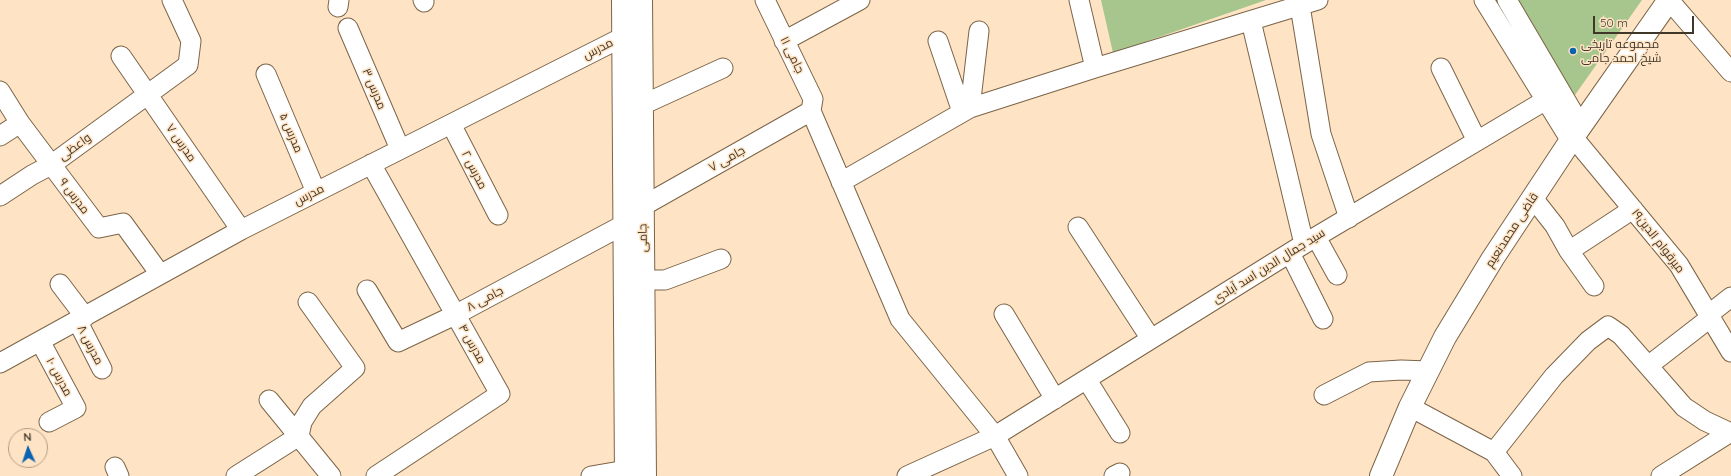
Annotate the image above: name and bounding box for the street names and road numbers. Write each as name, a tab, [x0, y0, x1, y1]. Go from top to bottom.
street label: جامی ۱۱	[777, 34, 807, 76]
street label: مدرس	[581, 35, 615, 63]
street label: مدرس ۳	[359, 66, 389, 112]
street label: مدرس ۵	[276, 111, 306, 155]
street label: مدرس ۷	[163, 121, 199, 165]
street label: واعظی	[56, 130, 94, 164]
street label: جامی ۷	[706, 143, 748, 175]
street label: مدرس ۲	[458, 148, 490, 192]
street label: مدرس ۹	[56, 175, 92, 217]
street label: مدرس	[292, 181, 326, 209]
street label: قاضی محمدنعیم	[1482, 190, 1542, 270]
street label: میرقوام الدین۱۹	[1628, 206, 1688, 276]
street label: جامی	[636, 224, 650, 252]
street label: سید جمال الدین اسد آبادی	[1210, 225, 1328, 307]
street label: جامی ۸	[464, 283, 506, 315]
street label: مدرس ۴	[455, 322, 489, 366]
street label: مدرس ۸	[74, 323, 106, 367]
street label: مدرس ۱۰	[43, 355, 75, 399]

